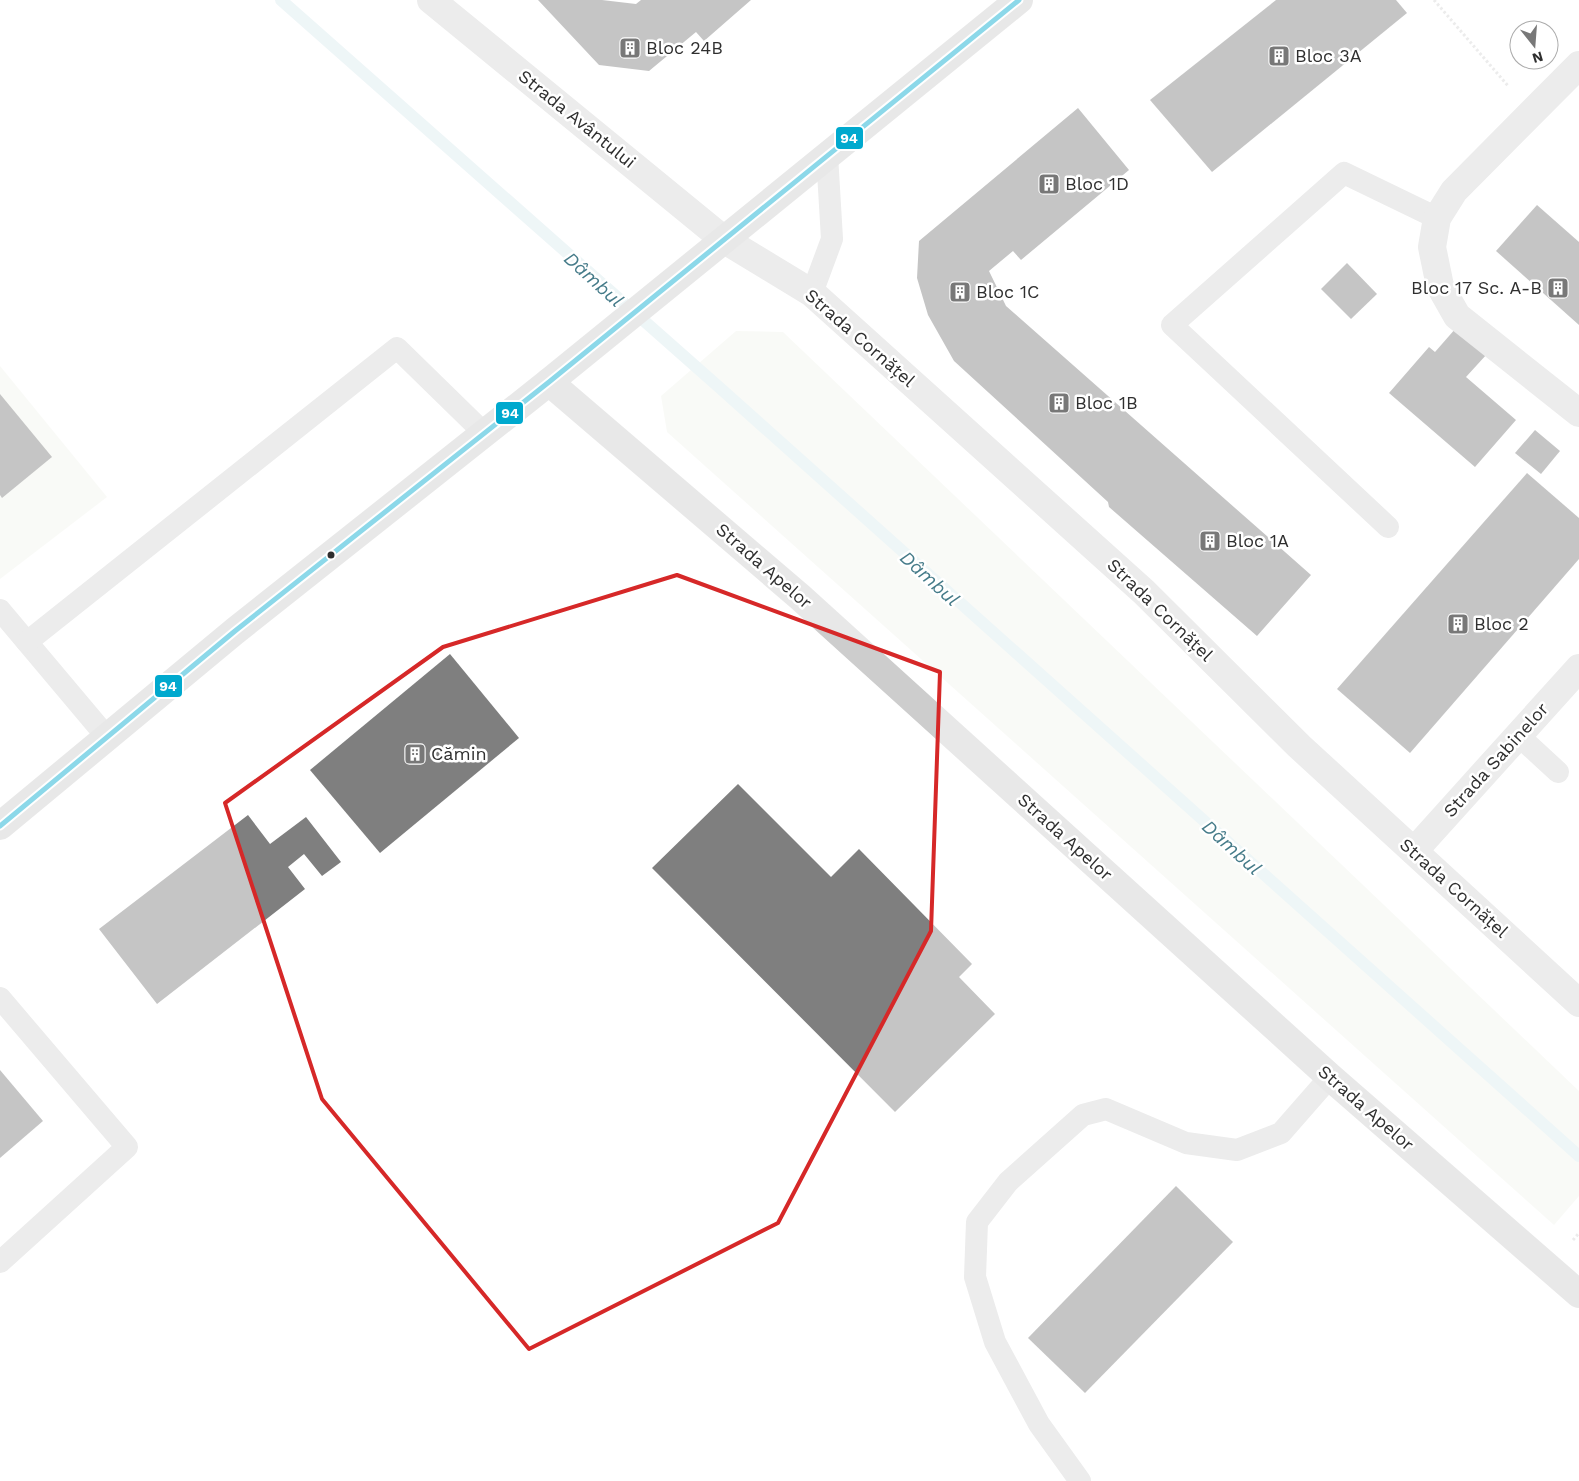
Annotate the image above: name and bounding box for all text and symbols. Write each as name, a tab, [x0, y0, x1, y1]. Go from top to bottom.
north arrow	[1509, 20, 1559, 70]
building icon: Bloc 24B	[618, 36, 642, 60]
place label: Bloc 24B	[646, 37, 723, 58]
building icon: Bloc 3A	[1267, 44, 1291, 68]
place label: Bloc 3A	[1295, 45, 1362, 66]
text: N	[1531, 48, 1545, 67]
street label: Strada Avântului	[515, 65, 640, 172]
line badge: 94	[835, 126, 864, 150]
text: 94	[840, 130, 858, 146]
building icon: Bloc 1D	[1037, 172, 1061, 196]
place label: Bloc 1D	[1065, 173, 1129, 194]
water label: Dâmbul	[559, 247, 628, 312]
building icon: Bloc 17 Sc. A-B	[1546, 276, 1570, 300]
place label: Bloc 17 Sc. A-B	[1411, 277, 1542, 298]
building icon: Bloc 1C	[948, 280, 972, 304]
place label: Bloc 1C	[976, 281, 1039, 302]
street label: Strada Cornățel	[801, 284, 920, 391]
building icon: Bloc 1B	[1047, 391, 1071, 415]
place label: Bloc 1B	[1075, 392, 1138, 413]
line badge: 94	[495, 401, 524, 425]
text: 94	[501, 405, 519, 421]
street label: Strada Apelor	[712, 518, 817, 613]
building icon: Bloc 1A	[1198, 529, 1222, 553]
place label: Bloc 1A	[1226, 530, 1289, 551]
water label: Dâmbul	[895, 546, 964, 611]
unlabelled marker	[326, 550, 336, 560]
street label: Strada Cornățel	[1103, 554, 1218, 666]
building icon: Bloc 2	[1446, 612, 1470, 636]
place label: Bloc 2	[1474, 613, 1529, 634]
line badge: 94	[154, 674, 183, 698]
text: 94	[159, 678, 177, 694]
street label: Strada Sabinelor	[1439, 698, 1552, 821]
building icon: Cămin	[403, 742, 427, 766]
place label: Cămin	[431, 743, 487, 764]
street label: Strada Apelor	[1014, 789, 1117, 885]
water label: Dâmbul	[1197, 815, 1266, 880]
street label: Strada Cornățel	[1396, 833, 1513, 942]
street label: Strada Apelor	[1314, 1060, 1419, 1155]

